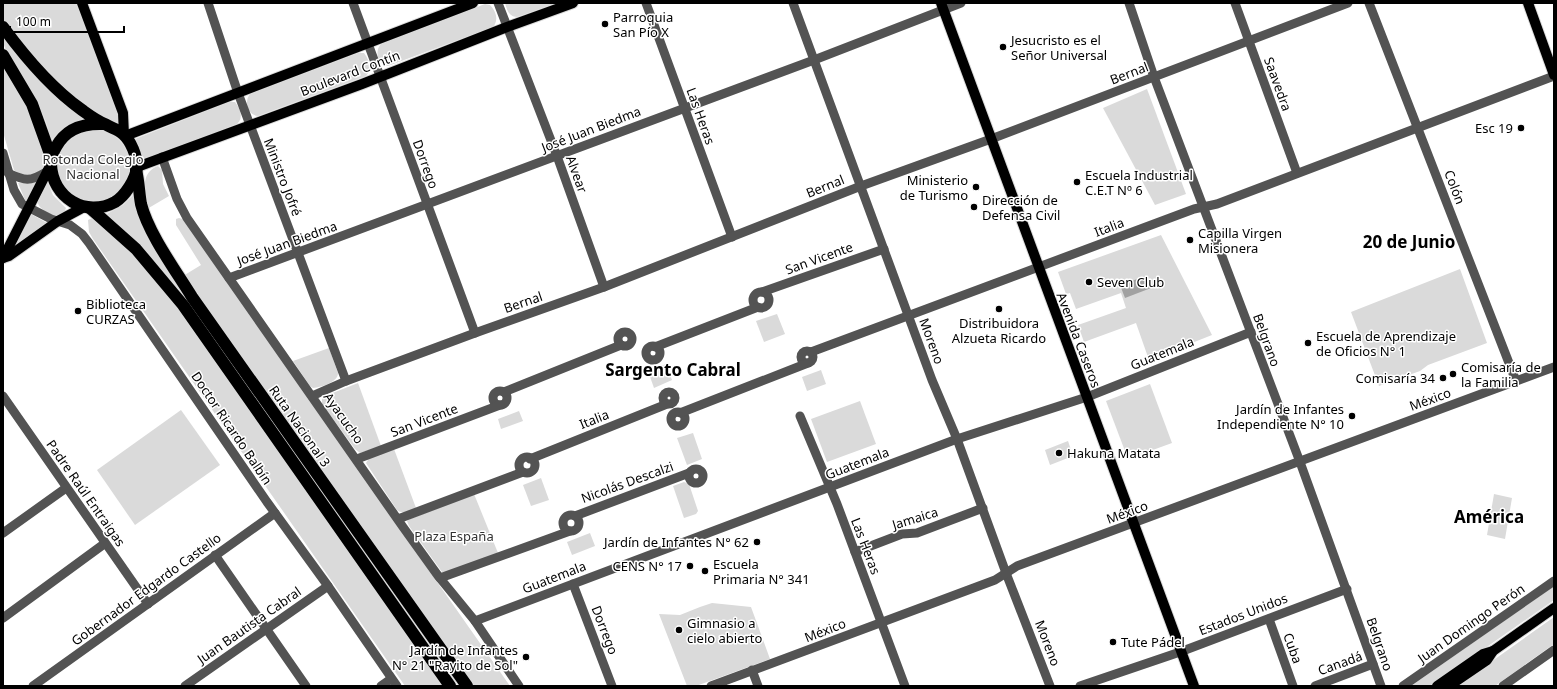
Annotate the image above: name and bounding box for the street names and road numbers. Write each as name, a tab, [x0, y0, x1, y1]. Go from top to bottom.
street label: Boulevard Contín	[298, 46, 402, 100]
street label: Saavedra	[1260, 55, 1296, 113]
street label: Bernal	[1107, 57, 1151, 89]
street label: Las Heras	[682, 85, 720, 147]
street label: José Juan Biedma	[537, 102, 643, 157]
street label: Ministro Jofré	[260, 135, 306, 219]
street label: Dorrego	[409, 137, 443, 191]
street label: Alvear	[562, 153, 592, 196]
street label: Colón	[1440, 167, 1470, 207]
street label: Bernal	[803, 170, 847, 202]
street label: Italia	[1092, 213, 1126, 241]
street label: José Juan Biedma	[233, 217, 340, 270]
street label: San Vicente	[783, 237, 855, 279]
street label: Bernal	[501, 287, 545, 317]
street label: Avenida Caseros	[1053, 290, 1105, 390]
street label: Belgrano	[1249, 311, 1285, 369]
street label: Moreno	[915, 315, 949, 367]
street label: Guatemala	[1128, 332, 1196, 374]
street label: Doctor Ricardo Balbín	[187, 368, 277, 488]
street label: Ruta Nacional 3	[265, 382, 335, 470]
street label: México	[1407, 383, 1454, 415]
street label: Ayacucho	[320, 389, 368, 447]
street label: San Vicente	[388, 399, 460, 441]
street label: Italia	[577, 405, 611, 433]
street label: Padre Raúl Entraigas	[42, 436, 130, 550]
street label: Guatemala	[823, 443, 891, 483]
street label: Nicolás Descalzi	[578, 457, 676, 507]
street label: México	[1104, 496, 1151, 528]
street label: Jamaica	[888, 502, 940, 534]
street label: Las Heras	[847, 515, 885, 577]
street label: Gobernador Edgardo Castello	[67, 528, 225, 650]
street label: Guatemala	[520, 557, 588, 597]
street label: Juan Domingo Perón	[1412, 579, 1528, 668]
street label: Juan Bautista Cabral	[192, 582, 305, 669]
street label: Estados Unidos	[1196, 589, 1290, 639]
street label: Dorrego	[587, 603, 623, 657]
street label: México	[802, 614, 849, 646]
street label: Belgrano	[1362, 615, 1398, 673]
street label: Moreno	[1031, 617, 1065, 669]
street label: Cuba	[1279, 630, 1307, 666]
street label: Canadá	[1315, 647, 1365, 679]

